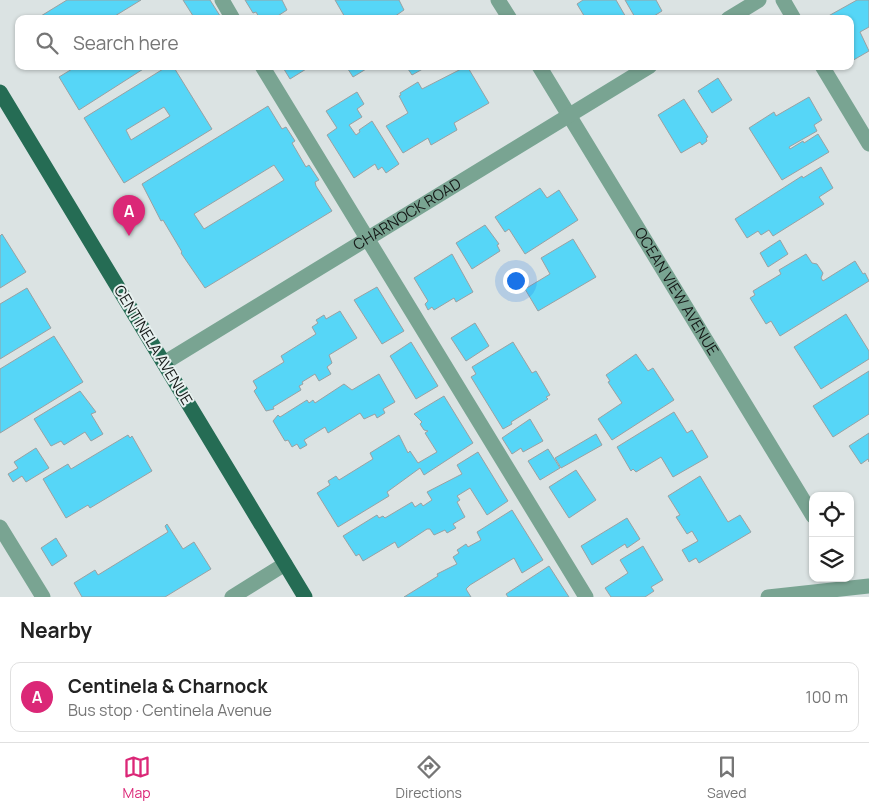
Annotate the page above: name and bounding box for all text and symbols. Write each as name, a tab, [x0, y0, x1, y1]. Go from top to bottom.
search box	[15, 15, 854, 70]
icon: search	[33, 29, 61, 57]
text: Search here	[73, 30, 179, 56]
street label: CHARNOCK ROAD	[349, 173, 465, 255]
pin: A	[113, 195, 145, 236]
street label: OCEAN VIEW AVENUE	[630, 223, 724, 359]
your location	[503, 268, 529, 294]
street label: CENTINELA AVENUE	[109, 281, 198, 409]
map controls	[809, 492, 854, 582]
button: locate	[809, 492, 854, 537]
button: layers	[809, 537, 854, 582]
text: Nearby	[20, 616, 92, 644]
text: Centinela & Charnock	[68, 673, 267, 699]
text: A	[32, 686, 42, 708]
text: 100 m	[805, 686, 848, 708]
text: Bus stop · Centinela Avenue	[68, 699, 272, 721]
tab: Map	[123, 753, 151, 802]
tab: Directions	[396, 753, 462, 802]
tab: Saved	[707, 753, 746, 802]

